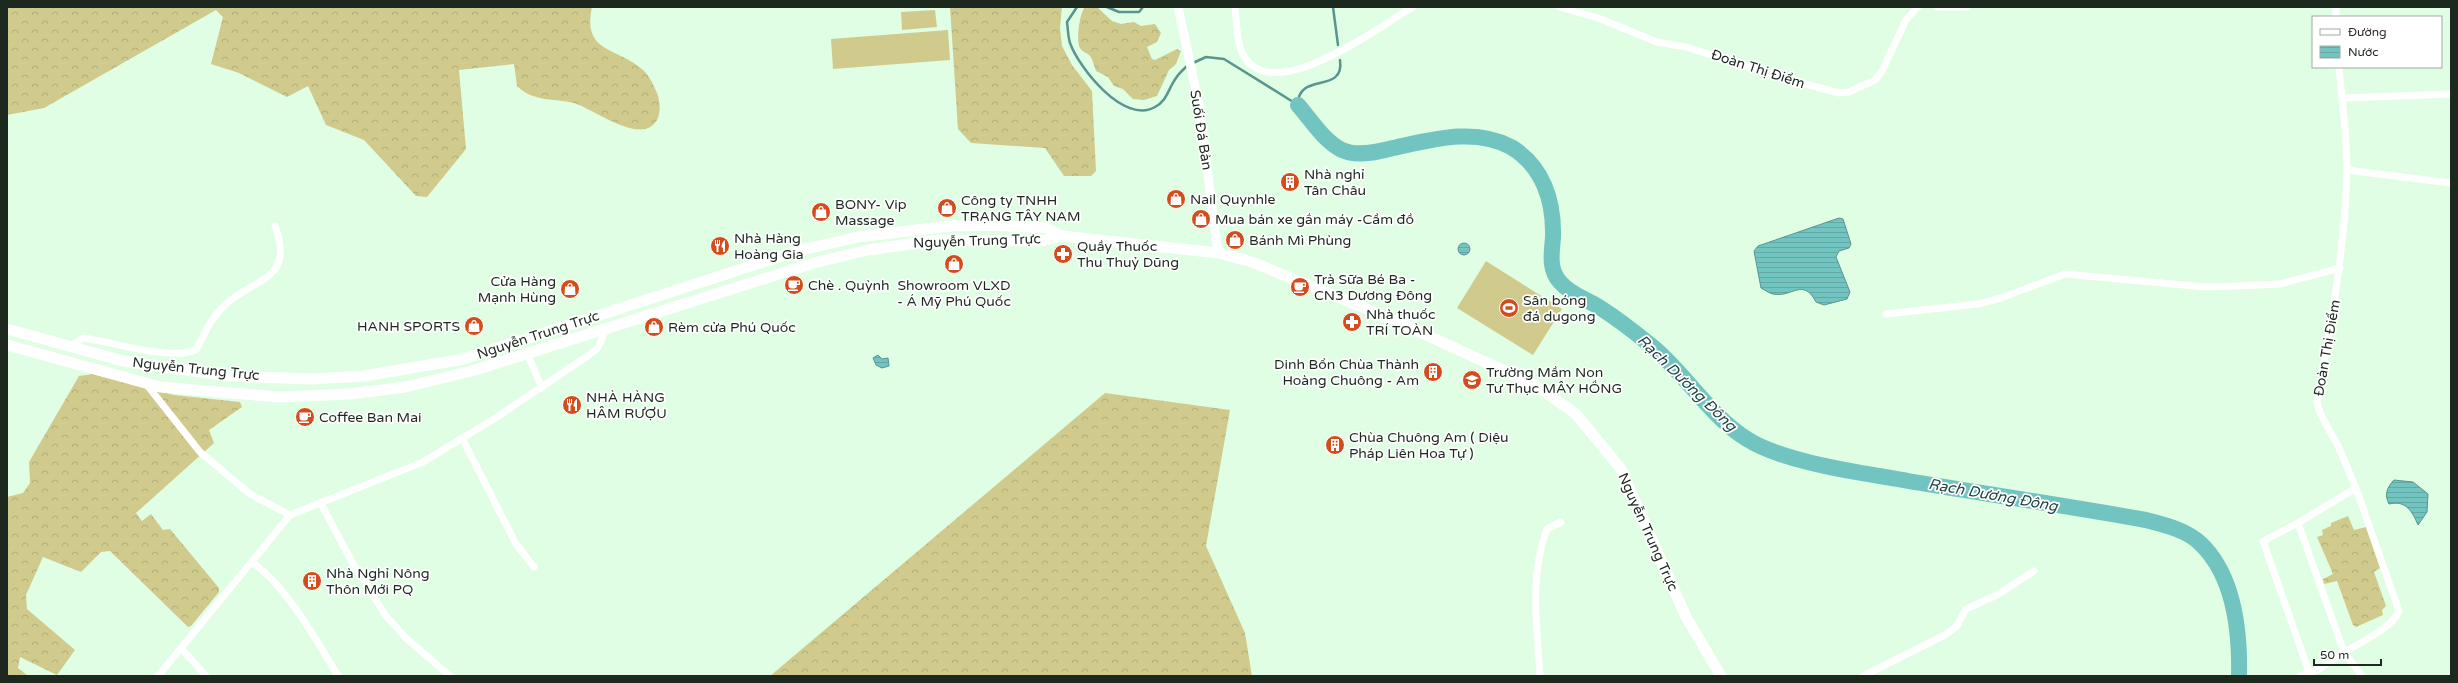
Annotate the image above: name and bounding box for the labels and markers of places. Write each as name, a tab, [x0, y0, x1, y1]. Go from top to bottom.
place label: Nhà nghỉ Tân Châu	[1304, 166, 1366, 199]
building icon: Nhà nghỉ Tân Châu	[1279, 171, 1301, 193]
shop icon: Nail Quynhle	[1165, 188, 1187, 210]
place label: Nail Quynhle	[1190, 191, 1276, 208]
place label: Công ty TNHH TRẠNG TÂY NAM	[961, 192, 1080, 225]
place label: BONY- Vip Massage	[835, 196, 907, 229]
shop icon: Công ty TNHH TRẠNG TÂY NAM	[936, 197, 958, 219]
shop icon: BONY- Vip Massage	[810, 201, 832, 223]
shop icon: Mua bán xe gắn máy -Cầm đồ	[1190, 208, 1212, 230]
place label: Mua bán xe gắn máy -Cầm đồ	[1215, 211, 1414, 228]
shop icon: Bánh Mì Phùng	[1224, 229, 1246, 251]
place label: Nhà Hàng Hoàng Gia	[734, 230, 804, 263]
place label: Bánh Mì Phùng	[1249, 232, 1351, 249]
restaurant icon: Nhà Hàng Hoàng Gia	[709, 235, 731, 257]
place label: Quầy Thuốc Thu Thuỷ Dũng	[1077, 238, 1179, 271]
pharmacy icon: Quầy Thuốc Thu Thuỷ Dũng	[1052, 243, 1074, 265]
shop icon: Showroom VLXD - Á Mỹ Phú Quốc	[943, 253, 965, 275]
place label: Trà Sữa Bé Ba - CN3 Dương Đông	[1314, 271, 1432, 304]
place label: Cửa Hàng Mạnh Hùng	[478, 273, 556, 306]
cafe icon: Chè . Quỳnh	[783, 274, 805, 296]
cafe icon: Trà Sữa Bé Ba - CN3 Dương Đông	[1289, 276, 1311, 298]
place label: Chè . Quỳnh	[808, 277, 889, 294]
place label: Showroom VLXD - Á Mỹ Phú Quốc	[897, 277, 1011, 310]
shop icon: Cửa Hàng Mạnh Hùng	[559, 278, 581, 300]
place label: Sân bóng đá dugong	[1523, 292, 1595, 325]
sports icon: Sân bóng đá dugong	[1498, 297, 1520, 319]
place label: Nhà thuốc TRÍ TOÀN	[1366, 306, 1435, 339]
pharmacy icon: Nhà thuốc TRÍ TOÀN	[1341, 311, 1363, 333]
shop icon: HANH SPORTS	[463, 315, 485, 337]
shop icon: Rèm cửa Phú Quốc	[643, 316, 665, 338]
place label: HANH SPORTS	[357, 318, 460, 335]
place label: Rèm cửa Phú Quốc	[668, 319, 796, 336]
place label: Dinh Bổn Chùa Thành Hoàng Chuông - Am	[1274, 356, 1419, 389]
building icon: Dinh Bổn Chùa Thành Hoàng Chuông - Am	[1422, 361, 1444, 383]
place label: Trường Mầm Non Tư Thục MÂY HỒNG	[1486, 364, 1622, 397]
school or university icon: Trường Mầm Non Tư Thục MÂY HỒNG	[1461, 369, 1483, 391]
place label: NHÀ HÀNG HÂM RƯỢU	[586, 389, 667, 422]
restaurant icon: NHÀ HÀNG HÂM RƯỢU	[561, 394, 583, 416]
cafe icon: Coffee Ban Mai	[294, 406, 316, 428]
place label: Coffee Ban Mai	[319, 409, 421, 426]
place label: Chùa Chuông Am ( Diệu Pháp Liên Hoa Tự )	[1349, 429, 1509, 462]
building icon: Chùa Chuông Am ( Diệu Pháp Liên Hoa Tự )	[1324, 434, 1346, 456]
place label: Nhà Nghỉ Nông Thôn Mới PQ	[326, 565, 430, 598]
building icon: Nhà Nghỉ Nông Thôn Mới PQ	[301, 570, 323, 592]

